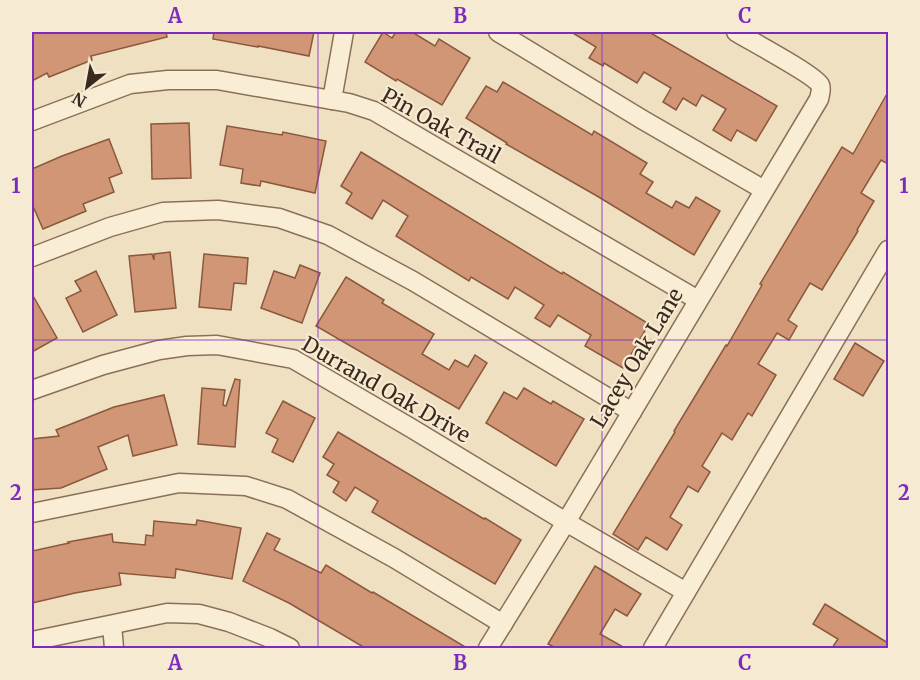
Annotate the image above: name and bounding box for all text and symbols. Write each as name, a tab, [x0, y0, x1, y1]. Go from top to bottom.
text: A	[167, 3, 183, 28]
text: B	[453, 3, 467, 28]
text: C	[738, 3, 752, 28]
north arrow	[57, 57, 117, 117]
street label: Pin Oak Trail	[377, 82, 506, 170]
text: N	[68, 88, 90, 112]
text: 1	[11, 173, 21, 198]
text: 1	[899, 173, 909, 198]
street label: Lacey Oak Lane	[584, 283, 689, 432]
street label: Durrand Oak Drive	[297, 330, 475, 449]
text: 2	[10, 480, 22, 505]
text: 2	[898, 480, 910, 505]
text: A	[167, 650, 183, 675]
text: B	[453, 650, 467, 675]
text: C	[738, 650, 752, 675]

